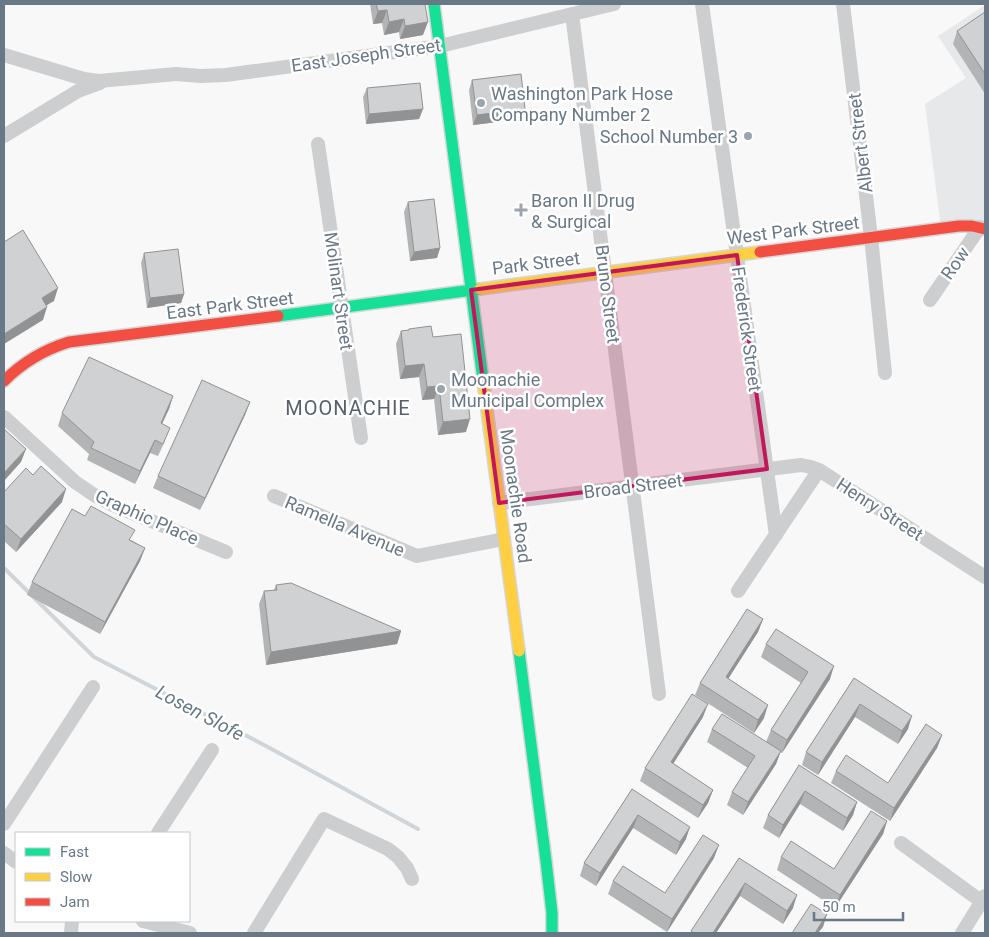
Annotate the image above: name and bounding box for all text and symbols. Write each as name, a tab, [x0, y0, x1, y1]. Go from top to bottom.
street label: East Joseph Street	[290, 34, 442, 76]
place label: Washington Park Hose Company Number 2	[491, 83, 673, 125]
street label: Albert Street	[843, 92, 877, 194]
marker: Washington Park Hose Company Number 2	[475, 97, 487, 109]
place label: School Number 3	[600, 126, 738, 147]
marker: School Number 3	[742, 130, 754, 142]
place label: Baron II Drug & Surgical	[531, 190, 635, 232]
marker: Baron II Drug & Surgical	[515, 204, 527, 216]
street label: West Park Street	[726, 211, 860, 249]
street label: Molinart Street	[320, 231, 358, 351]
street label: Row	[936, 242, 974, 283]
street label: Bruno Street	[592, 243, 624, 345]
street label: Park Street	[491, 247, 581, 279]
street label: Frederick Street	[728, 265, 766, 393]
street label: East Park Street	[165, 287, 295, 323]
place label: Moonachie Municipal Complex	[451, 369, 604, 411]
marker: Moonachie Municipal Complex	[435, 383, 447, 395]
district label: MOONACHIE	[285, 396, 411, 420]
street label: Moonachie Road	[496, 428, 536, 564]
street label: Broad Street	[582, 470, 684, 502]
street label: Henry Street	[833, 473, 927, 545]
street label: Graphic Place	[92, 485, 202, 549]
street label: Ramella Avenue	[282, 491, 408, 561]
water label: Losen Slofe	[152, 680, 248, 746]
legend	[15, 832, 190, 922]
text: Fast	[60, 843, 89, 861]
text: Slow	[60, 868, 92, 886]
scale bar	[814, 890, 903, 922]
text: Jam	[60, 893, 90, 911]
text: 50 m	[822, 898, 856, 916]

